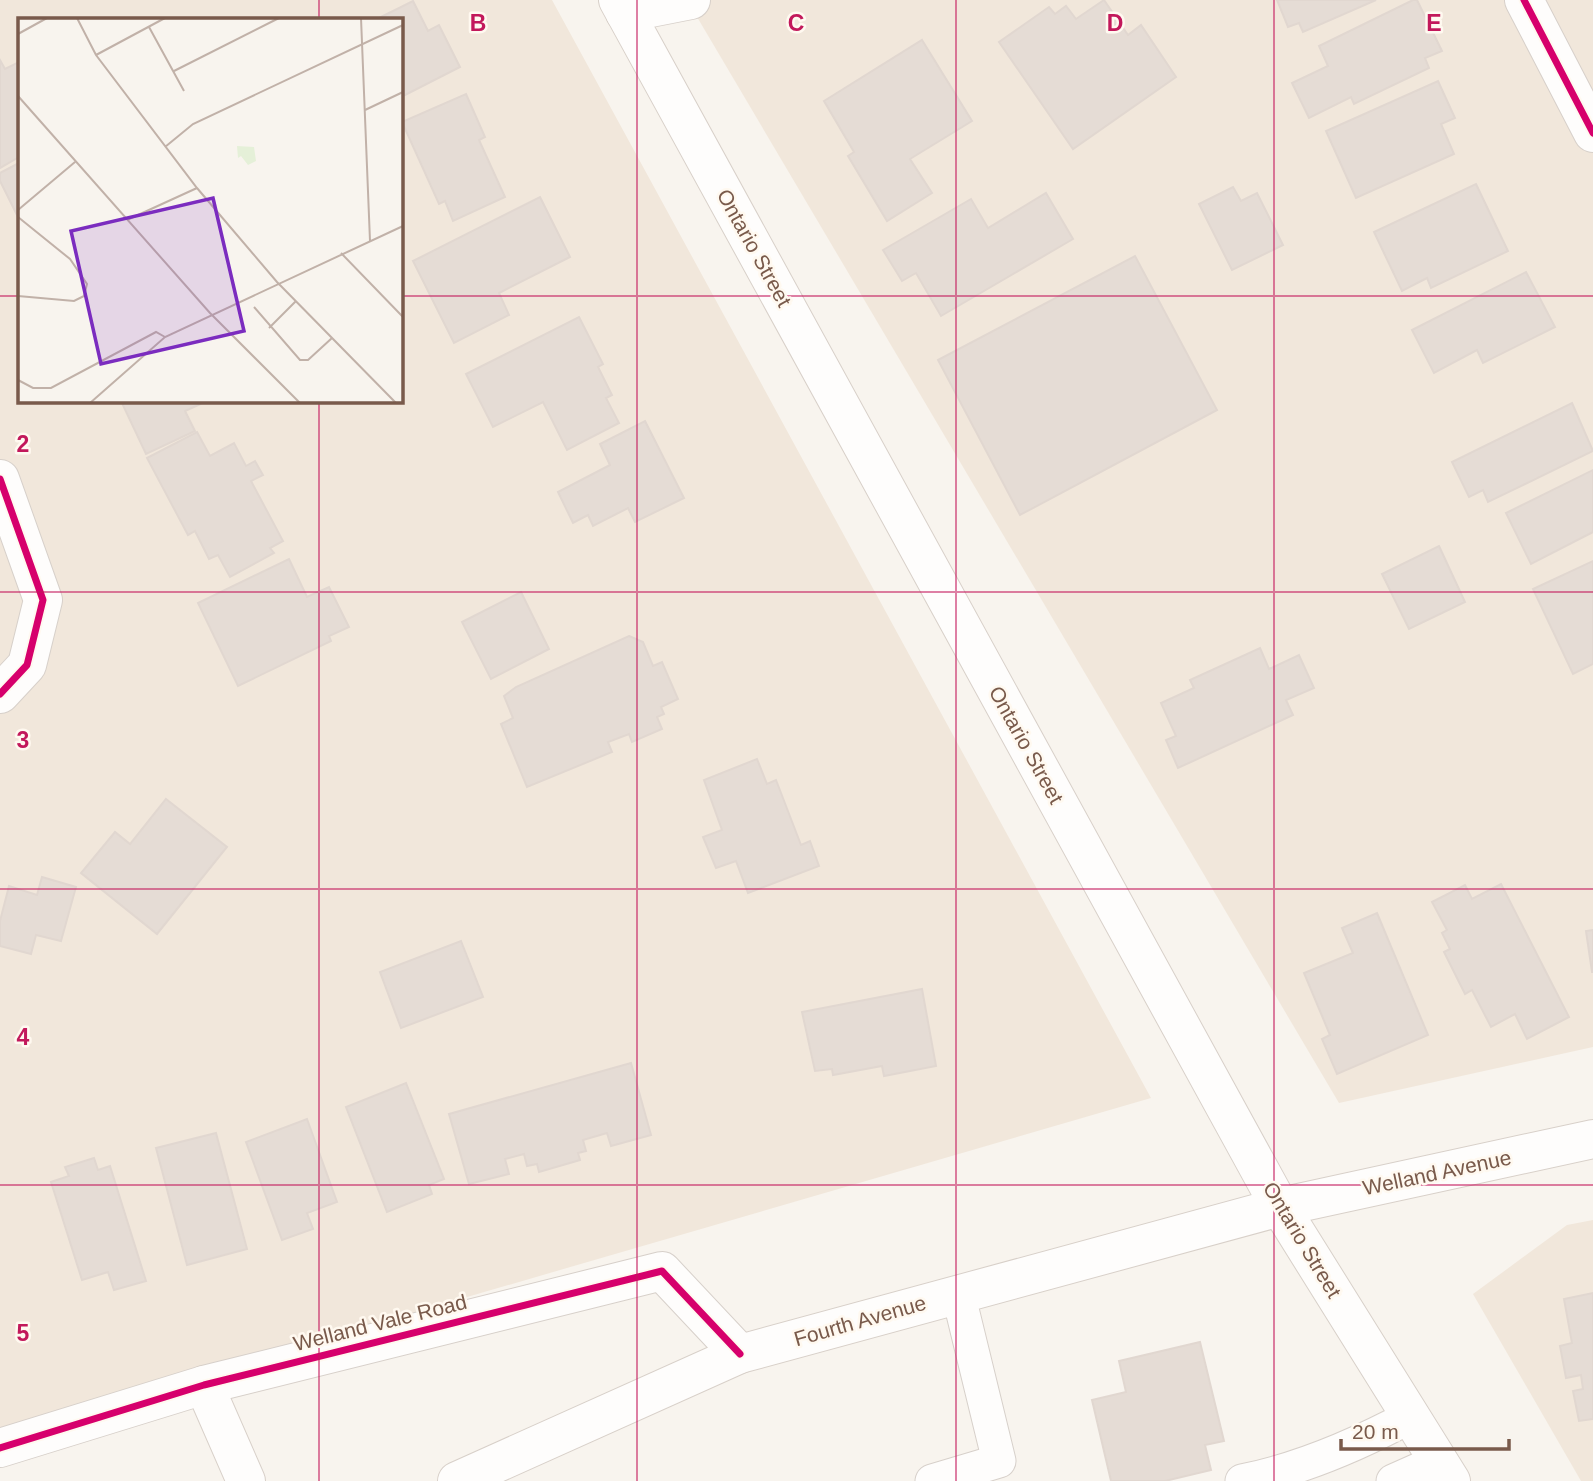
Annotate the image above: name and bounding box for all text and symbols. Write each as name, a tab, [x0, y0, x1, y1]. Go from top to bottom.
text: B	[470, 10, 486, 36]
text: C	[788, 10, 804, 36]
text: D	[1107, 10, 1123, 36]
text: E	[1426, 10, 1442, 36]
inset map	[18, 18, 402, 402]
street label: Ontario Street	[713, 185, 796, 311]
text: 2	[17, 431, 29, 457]
street label: Ontario Street	[985, 682, 1068, 808]
text: 3	[17, 727, 29, 753]
text: 4	[17, 1024, 30, 1050]
street label: Welland Avenue	[1361, 1146, 1513, 1199]
street label: Ontario Street	[1259, 1178, 1346, 1302]
street label: Welland Vale Road	[291, 1290, 469, 1355]
street label: Fourth Avenue	[791, 1291, 929, 1350]
text: 5	[17, 1320, 30, 1346]
scale bar	[1341, 1408, 1509, 1452]
text: 20 m	[1352, 1420, 1399, 1443]

